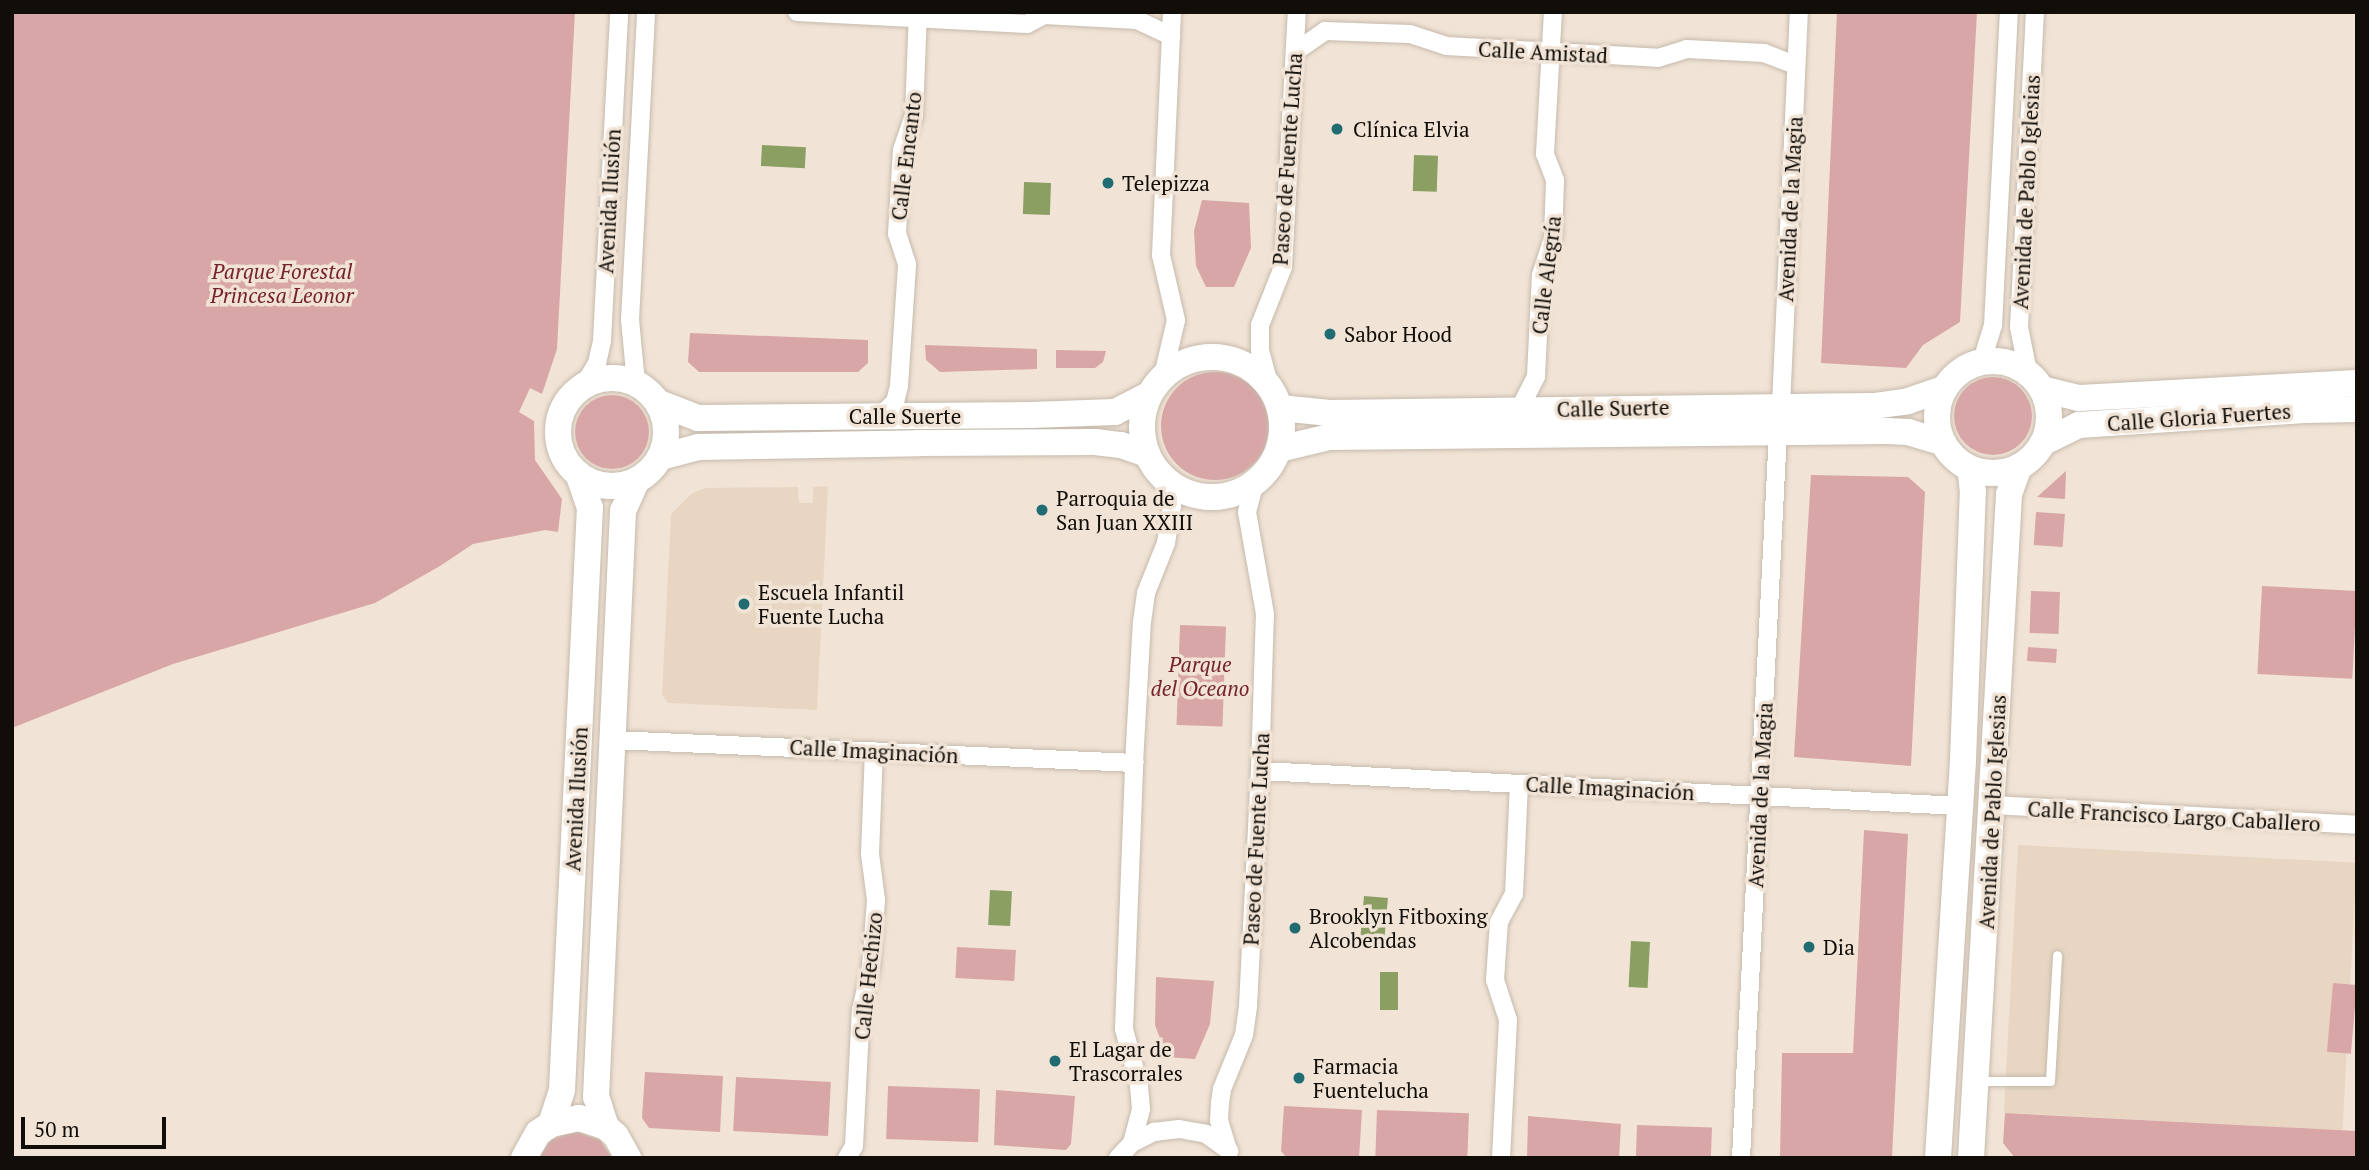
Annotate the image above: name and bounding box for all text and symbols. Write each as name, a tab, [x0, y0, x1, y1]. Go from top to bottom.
street label: Calle Amistad	[1477, 36, 1609, 68]
street label: Paseo de Fuente Lucha	[1267, 52, 1307, 266]
street label: Avenida de Pablo Iglesias	[2007, 74, 2045, 310]
street label: Calle Encanto	[886, 90, 926, 222]
street label: Avenida de la Magia	[1773, 115, 1807, 303]
place label: Clínica Elvia	[1353, 116, 1470, 142]
marker: Clínica Elvia	[1327, 119, 1347, 139]
street label: Avenida Ilusión	[593, 128, 625, 274]
place label: Telepizza	[1122, 170, 1210, 196]
marker: Telepizza	[1100, 175, 1116, 191]
street label: Calle Alegría	[1526, 214, 1566, 336]
park label: Parque Forestal Princesa Leonor	[210, 258, 354, 308]
place label: Sabor Hood	[1344, 321, 1452, 347]
marker: Sabor Hood	[1322, 326, 1338, 342]
street label: Calle Suerte	[1556, 394, 1670, 422]
street label: Calle Gloria Fuertes	[2106, 398, 2292, 436]
street label: Calle Suerte	[849, 403, 961, 429]
place label: Parroquia de San Juan XXIII	[1056, 485, 1193, 535]
marker: Parroquia de San Juan XXIII	[1034, 502, 1050, 518]
place label: Escuela Infantil Fuente Lucha	[758, 579, 904, 629]
marker: Escuela Infantil Fuente Lucha	[736, 596, 752, 612]
park label: Parque del Oceano	[1150, 651, 1250, 701]
street label: Avenida de Pablo Iglesias	[1973, 694, 2011, 930]
street label: Avenida de la Magia	[1743, 701, 1777, 889]
street label: Avenida Ilusión	[560, 726, 592, 872]
street label: Paseo de Fuente Lucha	[1238, 732, 1274, 946]
street label: Calle Imaginación	[789, 734, 959, 768]
street label: Calle Imaginación	[1525, 771, 1695, 805]
street label: Calle Francisco Largo Caballero	[2027, 796, 2321, 836]
place label: Brooklyn Fitboxing Alcobendas	[1309, 903, 1488, 953]
street label: Calle Hechizo	[849, 911, 887, 1041]
marker: Brooklyn Fitboxing Alcobendas	[1287, 920, 1303, 936]
place label: Dia	[1823, 934, 1855, 960]
marker: Dia	[1801, 939, 1817, 955]
place label: El Lagar de Trascorrales	[1069, 1036, 1183, 1086]
marker: El Lagar de Trascorrales	[1047, 1053, 1063, 1069]
place label: Farmacia Fuentelucha	[1313, 1053, 1429, 1103]
marker: Farmacia Fuentelucha	[1291, 1070, 1307, 1086]
scale bar	[24, 1104, 170, 1148]
text: 50 m	[34, 1115, 80, 1143]

